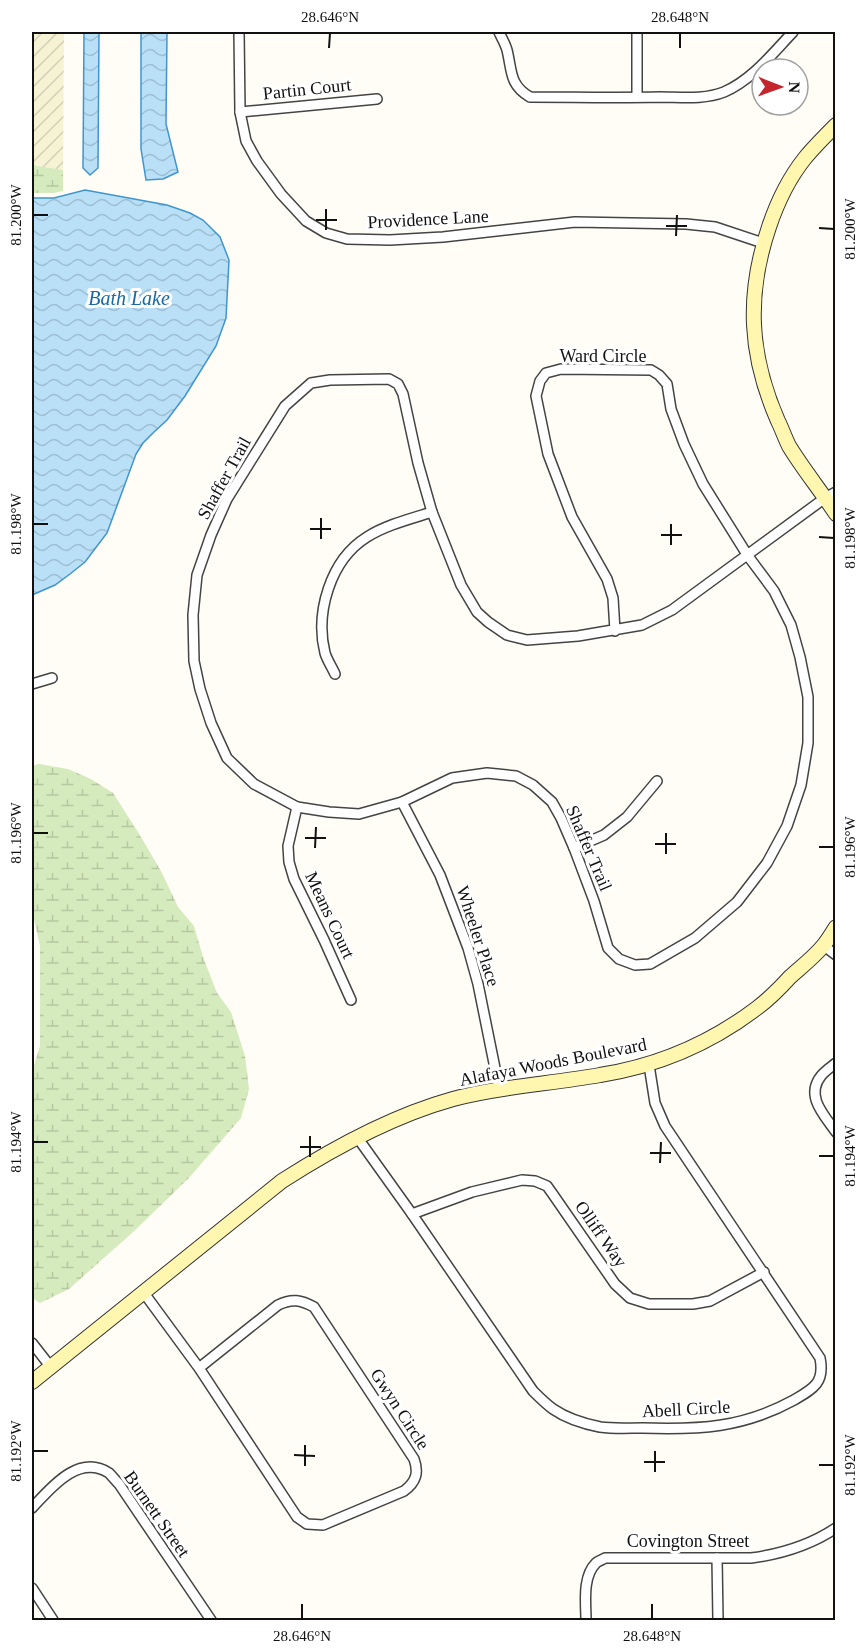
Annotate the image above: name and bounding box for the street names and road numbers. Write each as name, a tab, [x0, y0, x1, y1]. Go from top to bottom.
street label: Partin Court	[262, 74, 352, 104]
street label: Providence Lane	[367, 206, 489, 232]
street label: Ward Circle	[559, 346, 647, 366]
street label: Shaffer Trail	[193, 433, 255, 523]
street label: Shaffer Trail	[562, 802, 616, 894]
street label: Means Court	[301, 868, 359, 962]
street label: Wheeler Place	[452, 883, 504, 989]
street label: Alafaya Woods Boulevard	[458, 1034, 648, 1090]
street label: Olliff Way	[571, 1197, 631, 1271]
street label: Gwyn Circle	[366, 1365, 434, 1453]
street label: Abell Circle	[641, 1397, 731, 1421]
street label: Burnett Street	[120, 1467, 194, 1561]
street label: Covington Street	[627, 1531, 749, 1551]

